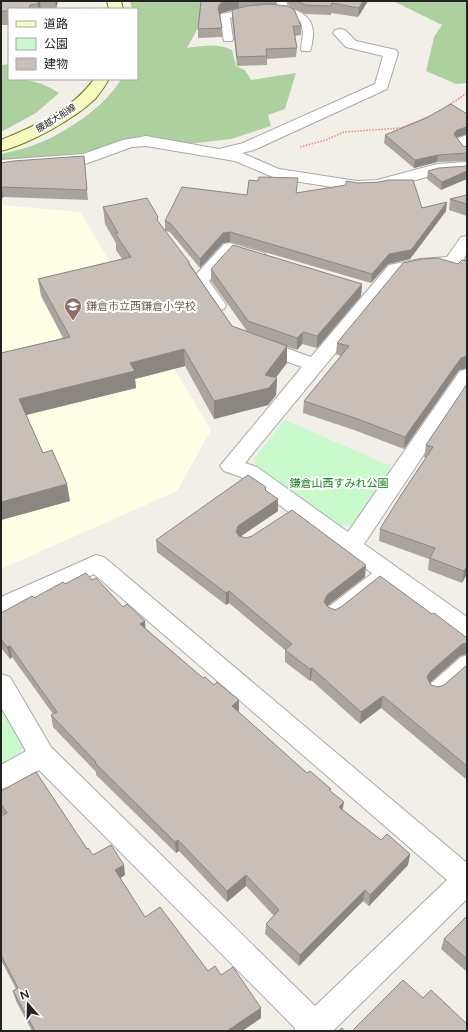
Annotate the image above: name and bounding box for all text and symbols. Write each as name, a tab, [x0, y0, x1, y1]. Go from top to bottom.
legend	[8, 8, 138, 80]
text: 道路	[44, 17, 68, 31]
text: 公園	[44, 37, 68, 51]
text: 建物	[44, 57, 68, 71]
street label: 腰越大船線	[34, 101, 79, 135]
school or university icon: 鎌倉市立西鎌倉小学校	[63, 296, 83, 321]
place label: 鎌倉市立西鎌倉小学校	[86, 300, 196, 313]
park label: 鎌倉山西すみれ公園	[290, 477, 389, 490]
north arrow	[8, 984, 48, 1024]
text: N	[18, 987, 31, 1003]

